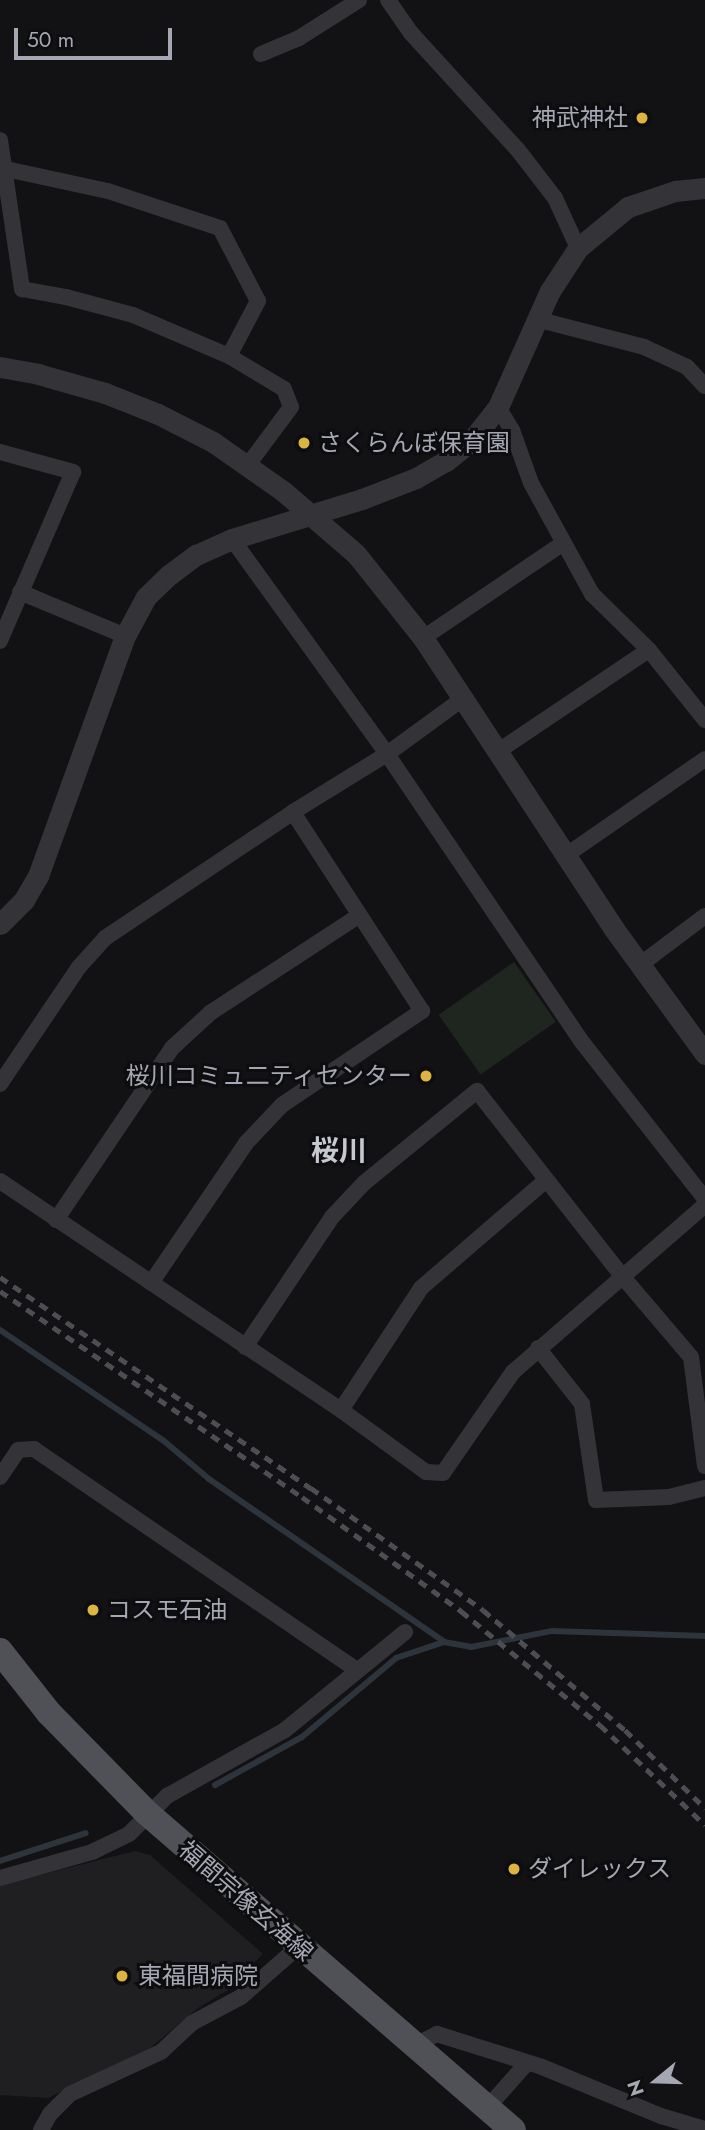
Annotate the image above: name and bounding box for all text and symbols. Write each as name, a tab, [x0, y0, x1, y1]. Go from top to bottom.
scale bar	[18, 14, 175, 58]
text: 50 m	[27, 25, 74, 55]
place label: 神武神社	[532, 104, 628, 132]
marker: 神武神社	[634, 110, 650, 126]
place label: さくらんぼ保育園	[318, 429, 510, 457]
marker: さくらんぼ保育園	[296, 435, 312, 451]
place label: 桜川コミュ二ティセンター	[124, 1062, 412, 1090]
marker: 桜川コミュ二ティセンター	[418, 1068, 434, 1084]
district label: 桜川	[311, 1134, 367, 1168]
place label: コスモ石油	[107, 1596, 227, 1624]
marker: コスモ石油	[85, 1602, 101, 1618]
street label: 福間宗像玄海線	[173, 1835, 319, 1967]
place label: ダイレックス	[528, 1855, 672, 1883]
marker: ダイレックス	[506, 1861, 522, 1877]
place label: 東福間病院	[138, 1962, 258, 1990]
marker: 東福間病院	[112, 1966, 132, 1986]
north arrow	[621, 2046, 691, 2116]
text: N	[620, 2076, 651, 2100]

